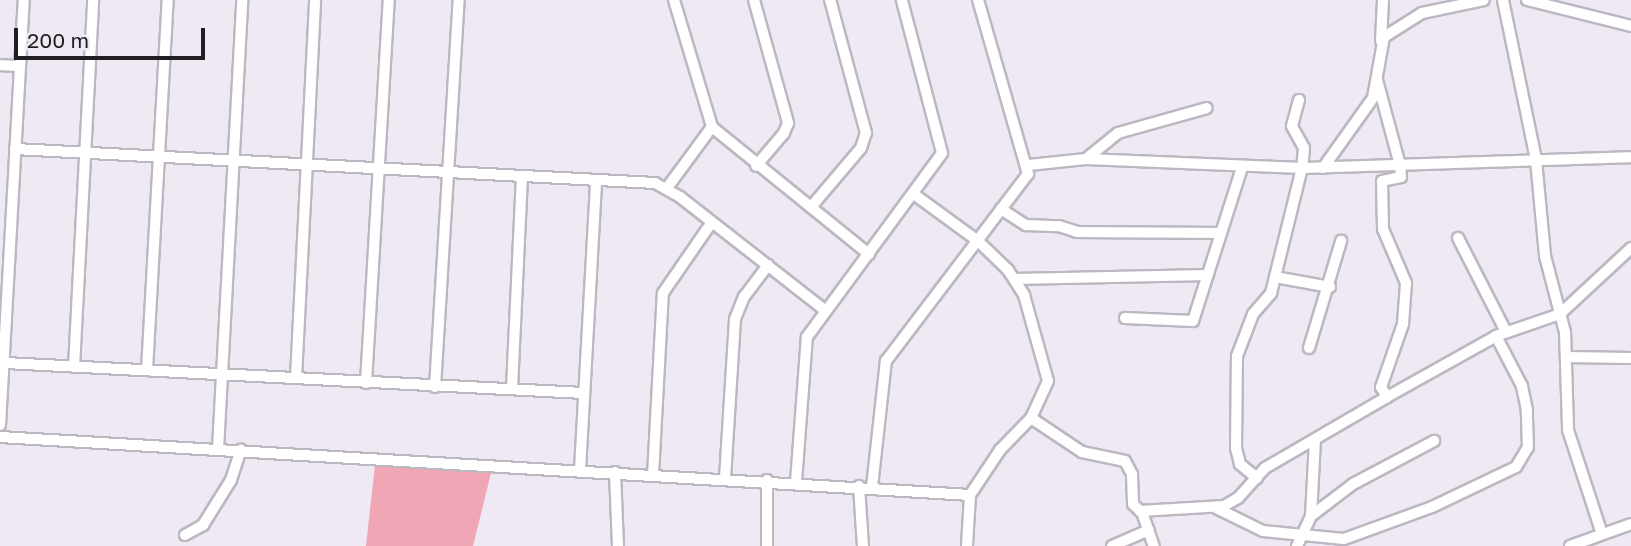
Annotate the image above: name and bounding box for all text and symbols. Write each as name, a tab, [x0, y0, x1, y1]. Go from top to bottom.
scale bar	[18, 14, 208, 58]
text: 200 m	[27, 27, 89, 53]

